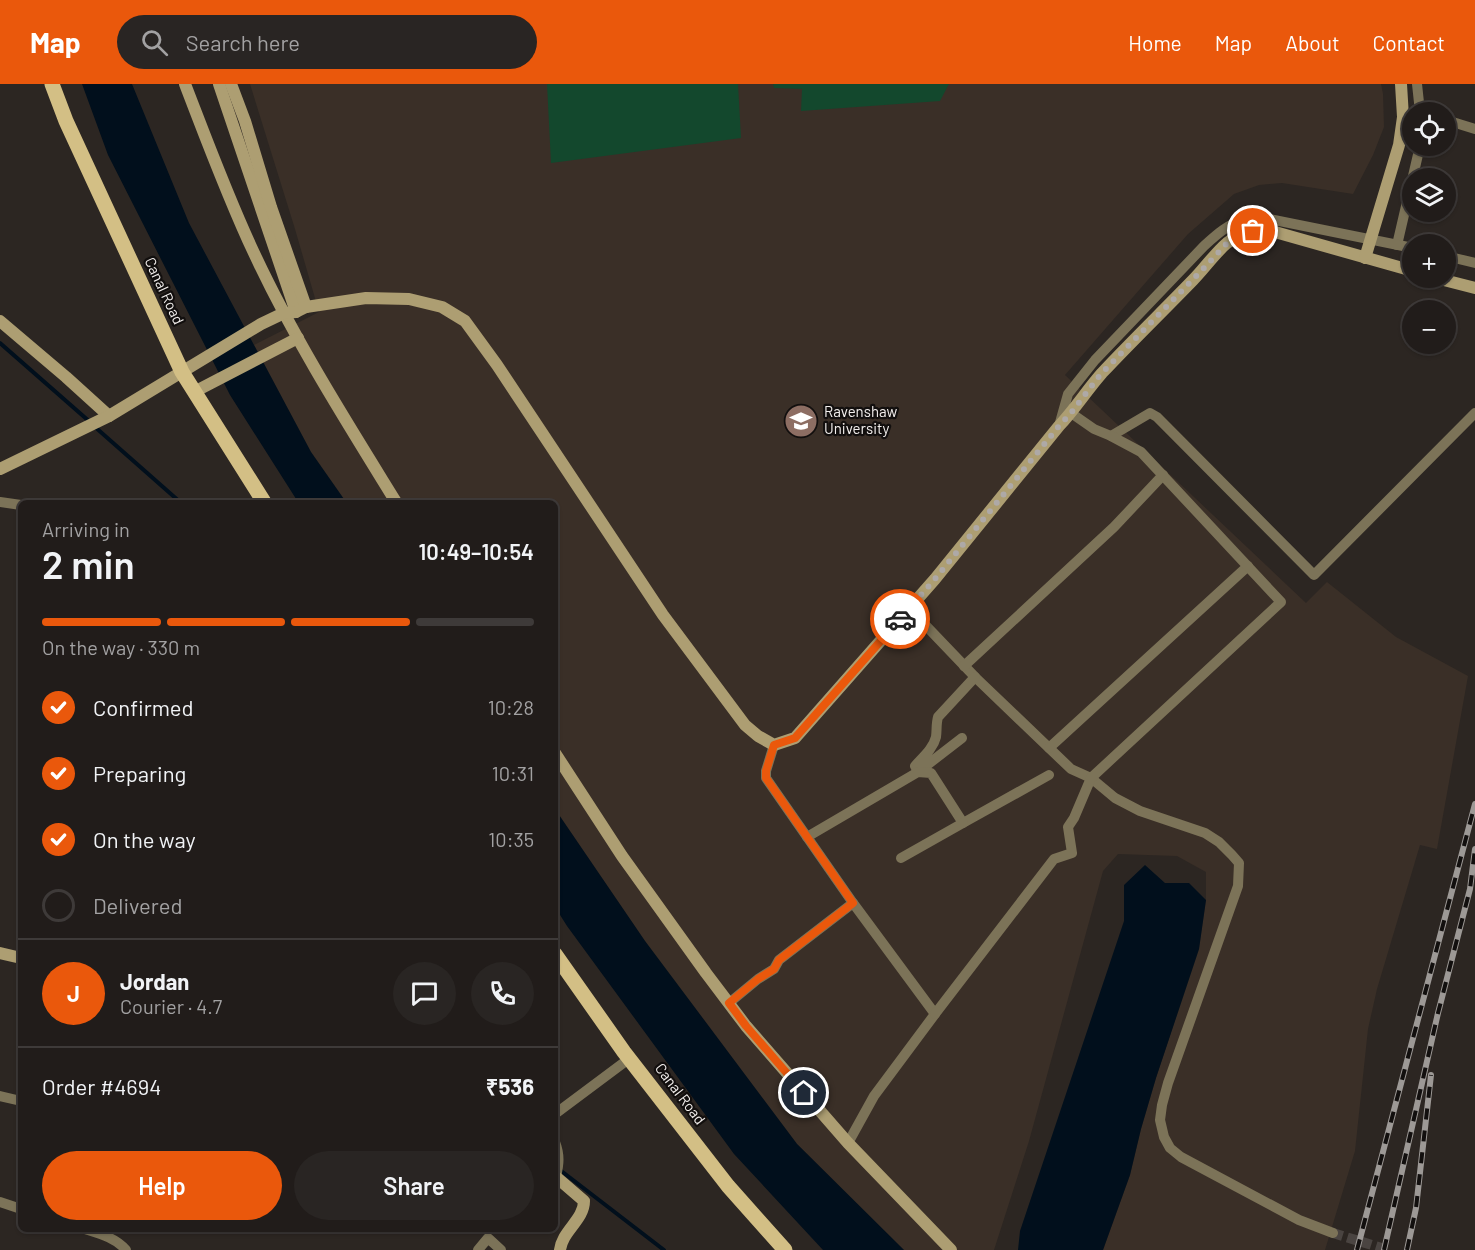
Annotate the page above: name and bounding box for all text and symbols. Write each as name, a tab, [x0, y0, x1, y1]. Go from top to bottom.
search box	[117, 15, 537, 69]
text: Map	[30, 25, 81, 59]
icon: search	[138, 26, 171, 59]
text: Search here	[186, 29, 300, 55]
text: Home	[1128, 30, 1182, 55]
text: Map	[1215, 30, 1252, 55]
text: About	[1285, 30, 1340, 55]
text: Contact	[1373, 30, 1445, 55]
map controls	[1402, 102, 1456, 354]
button: locate	[1402, 102, 1456, 156]
button: layers	[1402, 168, 1456, 222]
pin	[1227, 205, 1278, 256]
icon: bag	[1236, 214, 1269, 247]
button: +	[1402, 234, 1456, 288]
street label: Canal Road	[142, 254, 188, 327]
button: −	[1402, 300, 1456, 354]
place label: Ravenshaw University	[824, 402, 898, 437]
school or university icon: Ravenshaw University	[783, 403, 819, 439]
text: Arriving in	[42, 517, 130, 541]
text: 10:49–10:54	[419, 538, 534, 564]
text: 2 min	[42, 540, 135, 587]
courier	[870, 589, 930, 649]
icon: car	[884, 603, 917, 636]
text: On the way · 330 m	[42, 635, 200, 659]
icon: check	[42, 691, 75, 724]
text: Confirmed	[93, 694, 193, 720]
text: 10:28	[488, 695, 534, 719]
icon: check	[42, 757, 75, 790]
text: Preparing	[93, 760, 186, 786]
text: 10:31	[492, 761, 534, 785]
icon: check	[42, 823, 75, 856]
text: On the way	[93, 826, 196, 852]
text: 10:35	[488, 827, 534, 851]
text: Delivered	[93, 892, 182, 918]
button: chat	[393, 962, 456, 1025]
button: phone	[471, 962, 534, 1025]
text: Jordan	[120, 968, 189, 994]
text: J	[67, 980, 80, 1006]
text: Courier · 4.7	[120, 994, 222, 1018]
street label: Canal Road	[652, 1059, 710, 1128]
pin	[778, 1067, 829, 1118]
text: Order #4694	[42, 1073, 161, 1099]
text: ₹536	[486, 1073, 534, 1099]
icon: home	[787, 1076, 820, 1109]
button: Help	[42, 1151, 282, 1220]
button: Share	[294, 1151, 534, 1220]

